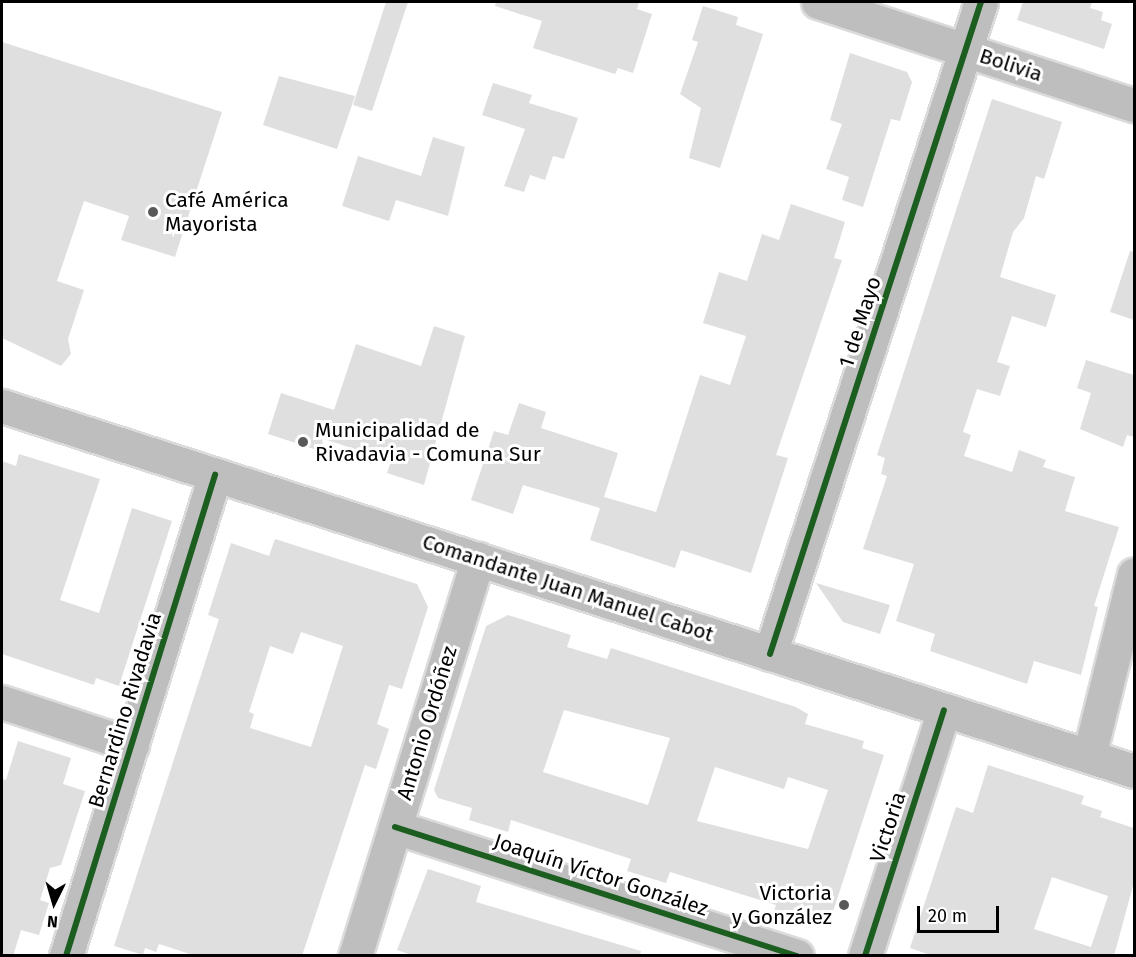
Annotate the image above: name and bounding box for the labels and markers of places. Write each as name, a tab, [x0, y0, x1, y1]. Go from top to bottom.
place label: Café América Mayorista	[165, 187, 289, 237]
marker: Café América Mayorista	[146, 205, 160, 219]
place label: Municipalidad de Rivadavia - Comuna Sur	[315, 417, 541, 467]
marker: Municipalidad de Rivadavia - Comuna Sur	[296, 435, 310, 449]
place label: Victoria y González	[732, 880, 832, 930]
marker: Victoria y González	[837, 898, 851, 912]

